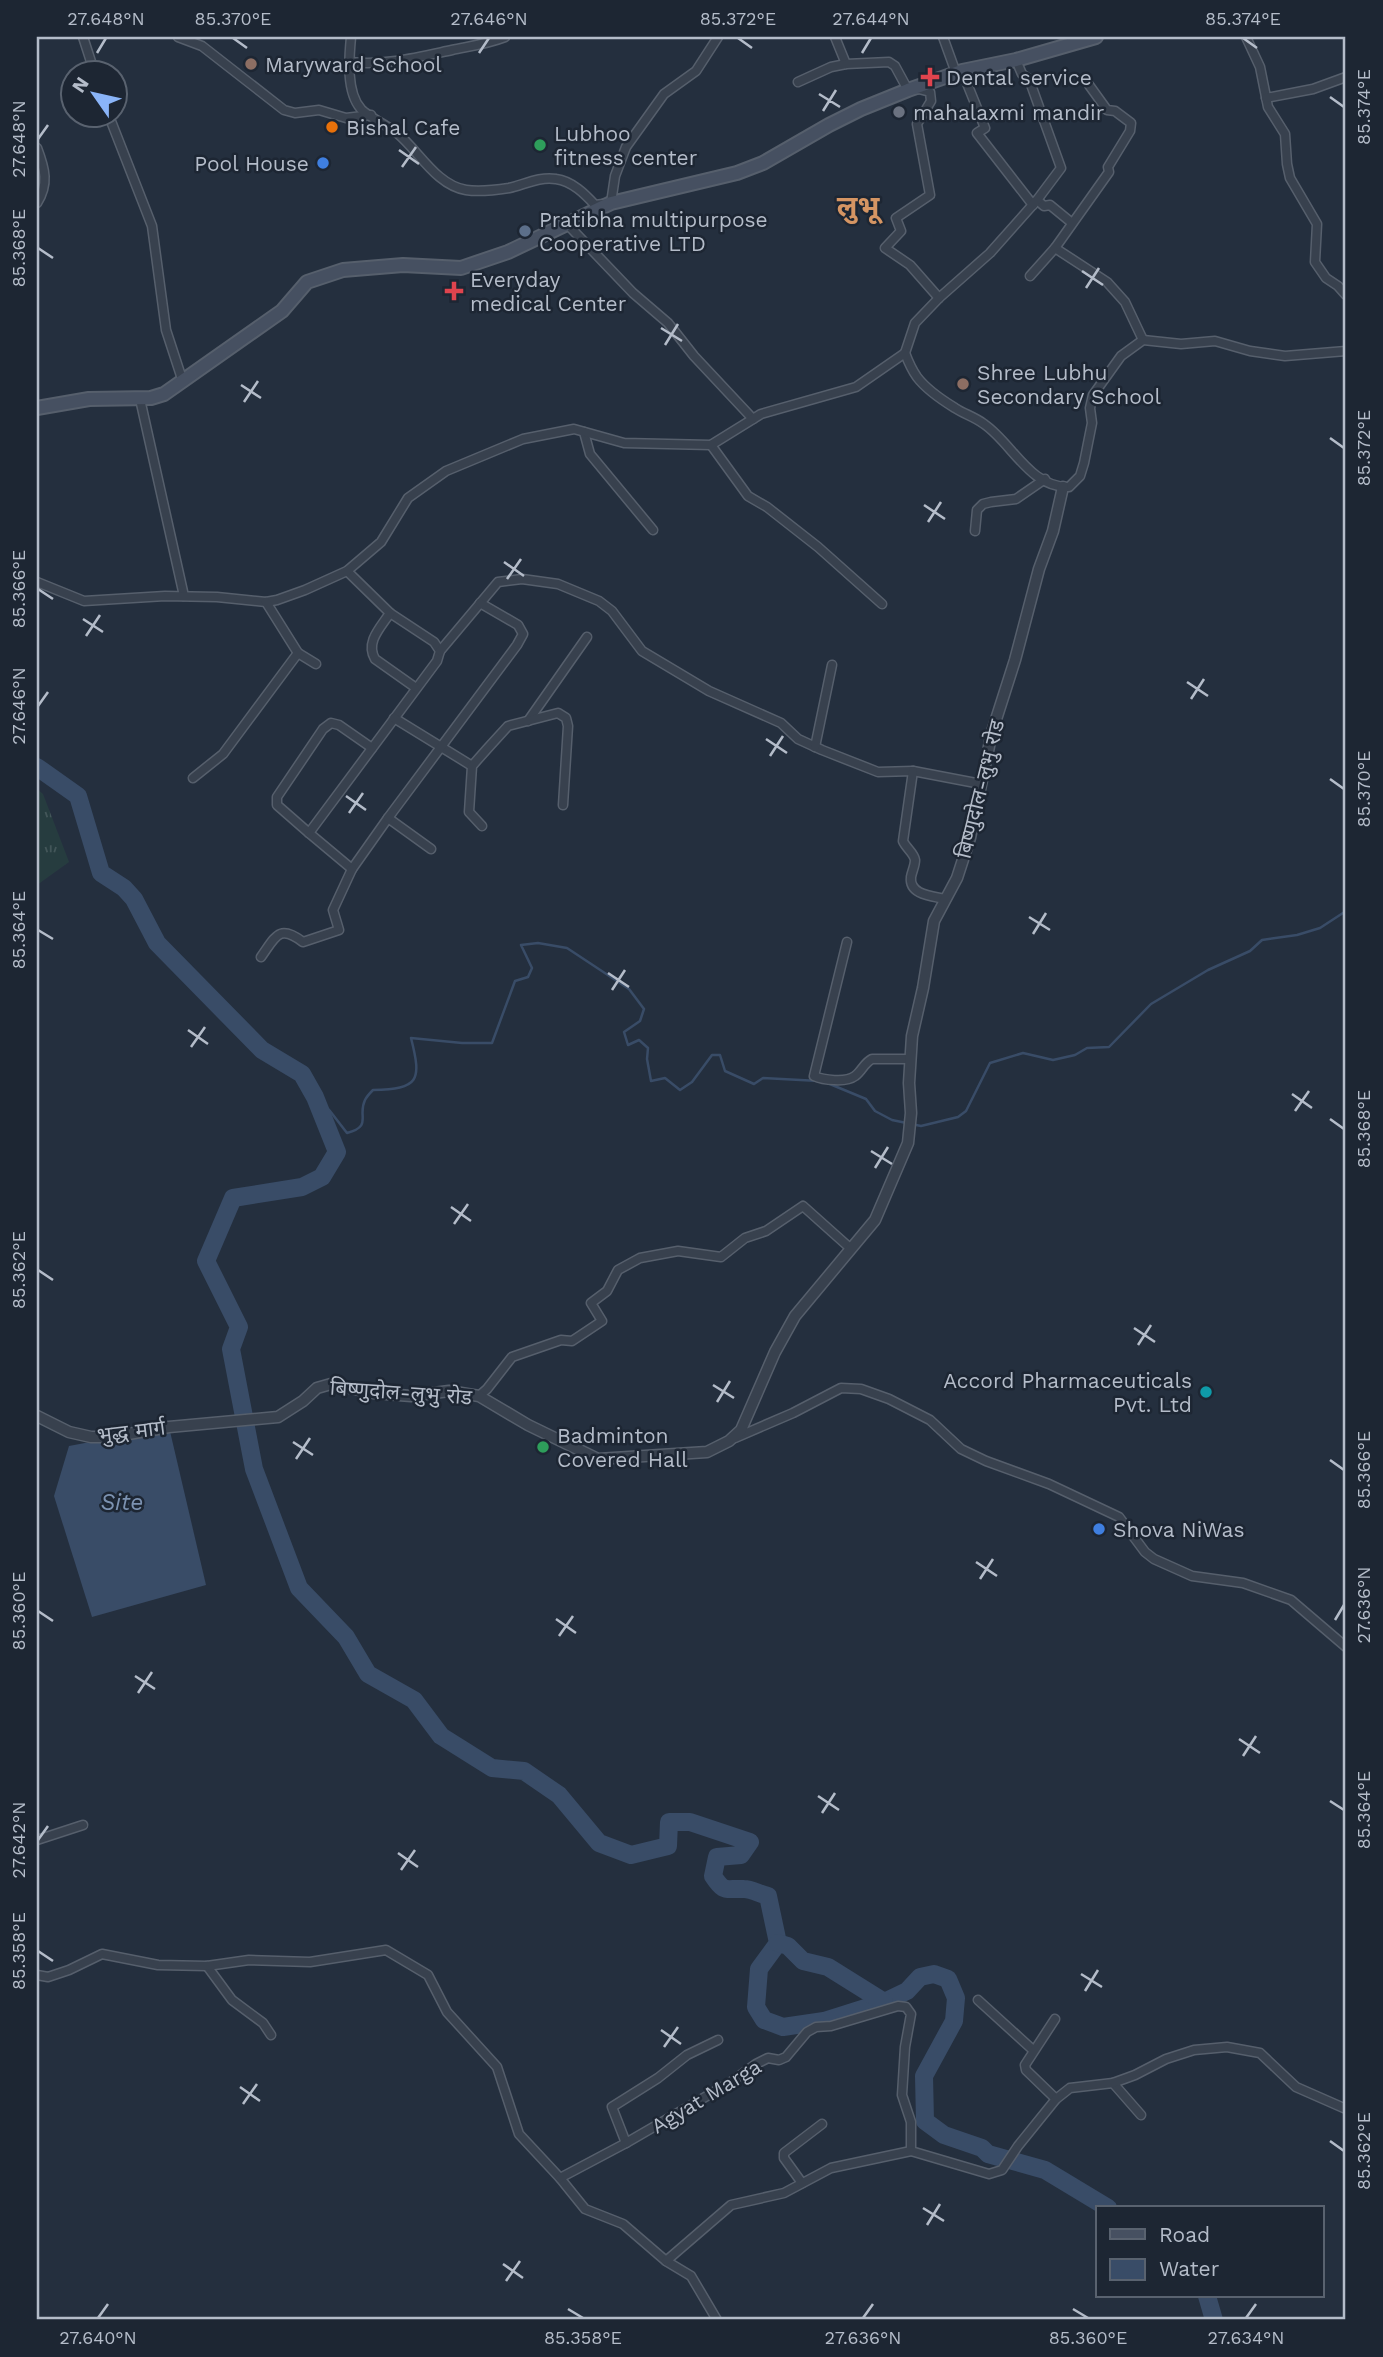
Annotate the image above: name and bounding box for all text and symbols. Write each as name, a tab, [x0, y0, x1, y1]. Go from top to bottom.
text: 27.648°N	[67, 8, 145, 29]
text: 85.370°E	[195, 8, 271, 29]
text: 27.646°N	[450, 8, 528, 29]
text: 85.372°E	[700, 8, 776, 29]
text: 27.644°N	[832, 8, 910, 29]
text: 85.374°E	[1205, 8, 1281, 29]
place label: Maryward School	[265, 52, 442, 77]
marker: Maryward School	[243, 56, 259, 72]
north arrow	[60, 60, 130, 130]
place label: Dental service	[946, 65, 1092, 90]
marker: Dental service	[920, 67, 940, 87]
text: 85.374°E	[1353, 69, 1374, 145]
text: N	[67, 73, 94, 97]
text: 27.648°N	[8, 100, 29, 178]
place label: mahalaxmi mandir	[913, 100, 1105, 125]
marker: mahalaxmi mandir	[891, 104, 907, 120]
place label: Bishal Cafe	[346, 115, 460, 140]
marker: Bishal Cafe	[324, 119, 340, 135]
place label: Lubhoo fitness center	[554, 121, 698, 170]
marker: Lubhoo fitness center	[532, 137, 548, 153]
place label: Pool House	[194, 151, 309, 176]
marker: Pool House	[315, 155, 331, 171]
district label: लुभू	[837, 190, 883, 224]
place label: Pratibha multipurpose Cooperative LTD	[539, 207, 768, 256]
text: 85.368°E	[8, 209, 29, 287]
marker: Pratibha multipurpose Cooperative LTD	[517, 223, 533, 239]
place label: Everyday medical Center	[470, 267, 627, 316]
marker: Everyday medical Center	[444, 281, 464, 301]
place label: Shree Lubhu Secondary School	[977, 360, 1161, 409]
marker: Shree Lubhu Secondary School	[955, 376, 971, 392]
text: 85.372°E	[1353, 410, 1374, 486]
text: 85.366°E	[8, 550, 29, 628]
text: 27.646°N	[8, 667, 29, 745]
street label: बिष्णुदोल-लुभु रोड	[951, 716, 1011, 861]
text: 85.370°E	[1353, 751, 1374, 827]
text: 85.364°E	[8, 891, 29, 969]
text: 85.368°E	[1353, 1090, 1374, 1168]
text: 85.362°E	[8, 1231, 29, 1309]
place label: Accord Pharmaceuticals Pvt. Ltd	[943, 1368, 1192, 1417]
street label: बिष्णुदोल-लुभु रोड	[329, 1375, 474, 1410]
marker: Accord Pharmaceuticals Pvt. Ltd	[1198, 1384, 1214, 1400]
street label: भुद्ध मार्ग	[95, 1414, 168, 1449]
place label: Badminton Covered Hall	[557, 1423, 688, 1472]
text: 85.366°E	[1353, 1431, 1374, 1509]
marker: Badminton Covered Hall	[535, 1439, 551, 1455]
water label: Site	[101, 1489, 143, 1516]
place label: Shova NiWas	[1113, 1517, 1245, 1542]
marker: Shova NiWas	[1091, 1521, 1107, 1537]
text: 27.636°N	[1353, 1567, 1374, 1643]
text: 85.360°E	[8, 1572, 29, 1650]
text: 85.364°E	[1353, 1771, 1374, 1849]
text: 27.642°N	[8, 1802, 29, 1878]
text: 85.358°E	[8, 1912, 29, 1990]
street label: Agyat Marga	[646, 2053, 766, 2139]
text: 85.362°E	[1353, 2112, 1374, 2190]
legend	[1096, 2206, 1324, 2298]
text: Road	[1159, 2222, 1210, 2247]
text: Water	[1159, 2256, 1220, 2281]
text: 27.640°N	[59, 2327, 137, 2348]
text: 85.358°E	[544, 2327, 622, 2348]
text: 27.636°N	[825, 2327, 901, 2348]
text: 85.360°E	[1049, 2327, 1127, 2348]
text: 27.634°N	[1208, 2327, 1284, 2348]

